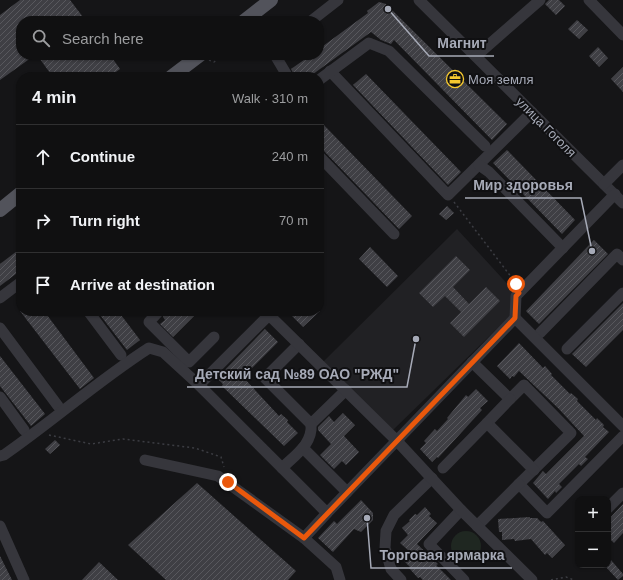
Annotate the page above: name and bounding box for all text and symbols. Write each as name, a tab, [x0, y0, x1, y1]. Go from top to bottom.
search box	[16, 16, 324, 60]
icon: search	[30, 27, 52, 49]
text: Search here	[62, 30, 144, 47]
callout: Магнит	[429, 30, 494, 56]
text: Магнит	[437, 35, 487, 51]
office icon: Моя земля	[445, 69, 465, 89]
place label: Моя земля	[468, 72, 533, 87]
text: 4 min	[32, 88, 76, 107]
text: Walk · 310 m	[232, 91, 308, 106]
street label: улица Гоголя	[513, 94, 579, 160]
icon: ahead	[32, 146, 54, 168]
text: Continue	[70, 148, 135, 165]
text: 240 m	[272, 149, 308, 164]
callout: Мир здоровья	[465, 172, 581, 198]
text: Мир здоровья	[473, 177, 573, 193]
icon: right	[32, 210, 54, 232]
text: Turn right	[70, 212, 140, 229]
text: 70 m	[279, 213, 308, 228]
icon: arrive	[32, 274, 54, 296]
route start	[507, 275, 525, 293]
text: Arrive at destination	[70, 276, 215, 293]
callout: Детский сад №89 ОАО "РЖД"	[187, 361, 407, 387]
text: Детский сад №89 ОАО "РЖД"	[195, 366, 399, 382]
route end	[219, 473, 237, 491]
map controls	[575, 496, 611, 568]
button: +	[575, 496, 611, 532]
button: −	[575, 532, 611, 568]
callout: Торговая ярмарка	[371, 542, 512, 568]
text: Торговая ярмарка	[379, 547, 505, 563]

